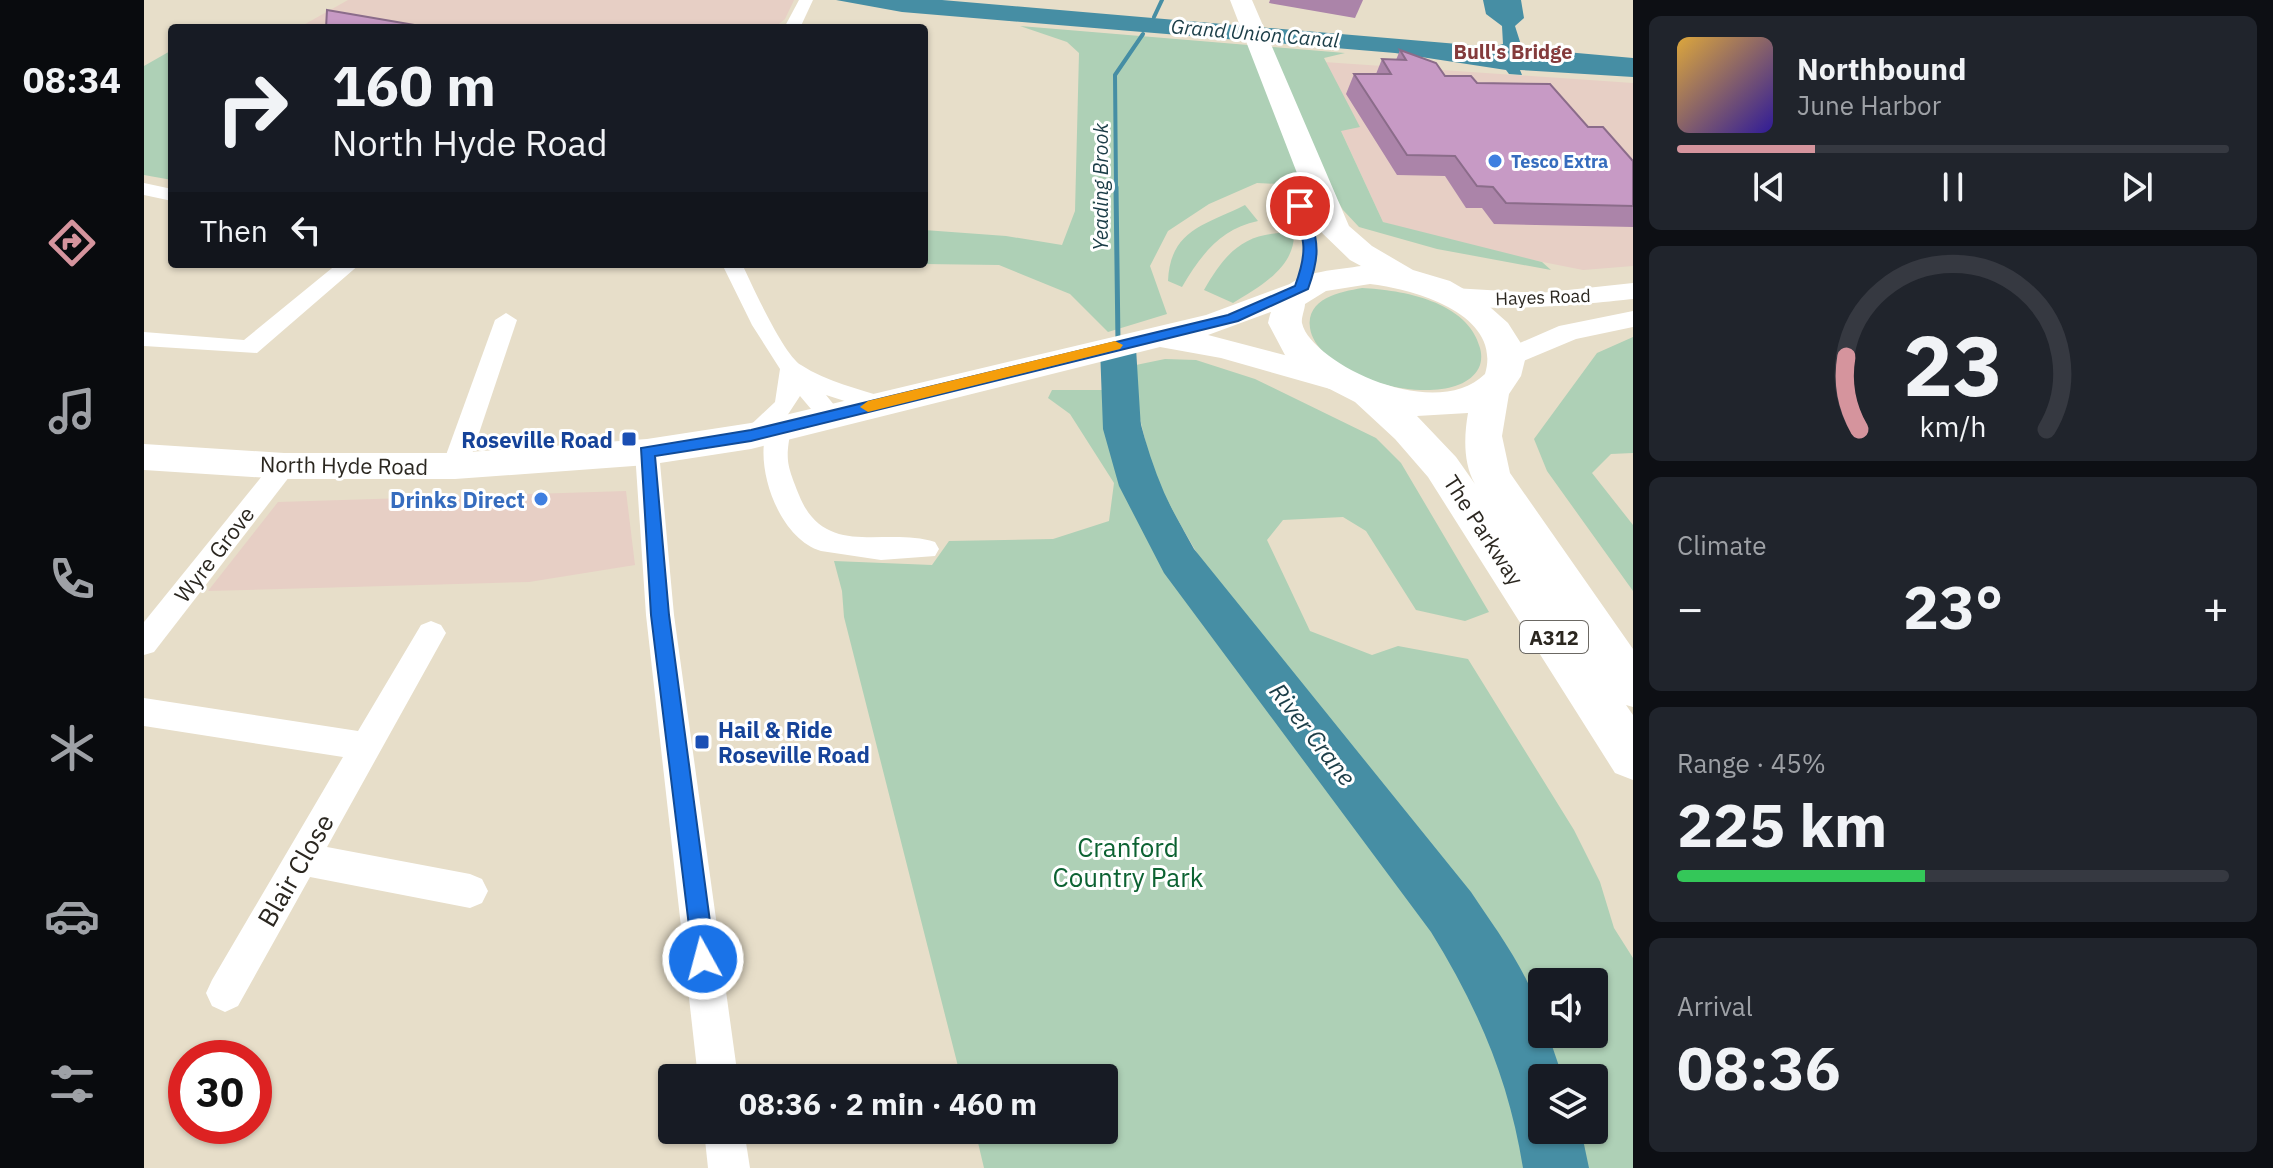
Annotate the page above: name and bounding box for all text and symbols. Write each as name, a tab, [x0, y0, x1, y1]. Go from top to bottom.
water label: Grand Union Canal	[1170, 12, 1341, 54]
district label: Bull's Bridge	[1454, 38, 1572, 65]
text: 160 m	[332, 49, 496, 121]
text: Northbound	[1797, 49, 1966, 88]
text: 08:34	[23, 56, 121, 103]
icon: right	[200, 56, 304, 160]
text: June Harbor	[1797, 88, 1941, 122]
text: North Hyde Road	[332, 119, 608, 166]
water label: Yeading Brook	[1087, 123, 1114, 251]
place label: Tesco Extra	[1511, 150, 1608, 173]
marker: Tesco Extra	[1486, 152, 1504, 170]
icon: previous	[1747, 165, 1791, 209]
icon: pause	[1931, 165, 1975, 209]
icon: next	[2115, 165, 2159, 209]
pin	[1266, 172, 1334, 240]
icon: arrive	[1278, 184, 1322, 228]
icon: left	[284, 208, 328, 252]
text: Then	[200, 211, 268, 250]
icon: directions	[44, 215, 100, 271]
street label: Hayes Road	[1495, 284, 1591, 310]
text: 23	[1903, 310, 2003, 418]
icon: music	[44, 383, 100, 439]
text: km/h	[1919, 408, 1987, 445]
place label: Roseville Road	[461, 425, 613, 454]
marker: Roseville Road	[620, 430, 638, 448]
street label: North Hyde Road	[260, 449, 428, 481]
street label: The Parkway	[1437, 469, 1531, 591]
place label: Drinks Direct	[390, 485, 525, 514]
marker: Drinks Direct	[532, 490, 550, 508]
street label: Wyre Grove	[167, 500, 261, 608]
text: Climate	[1677, 528, 1767, 562]
icon: phone	[44, 551, 100, 607]
text: 23°	[1903, 567, 2003, 646]
text: −	[1677, 579, 1703, 636]
text: +	[2203, 579, 2229, 636]
road number: A312	[1520, 621, 1588, 653]
water label: River Crane	[1263, 676, 1363, 792]
place label: Hail & Ride Roseville Road	[718, 715, 870, 769]
icon: climate	[44, 720, 100, 776]
marker: Hail & Ride Roseville Road	[693, 733, 711, 751]
text: Range · 45%	[1677, 746, 1826, 780]
text: 225 km	[1677, 785, 1887, 864]
street label: Blair Close	[249, 807, 341, 933]
park label: Cranford Country Park	[1053, 830, 1204, 894]
icon: car	[44, 888, 100, 944]
position arrow	[661, 917, 745, 1001]
map controls	[1528, 968, 1608, 1144]
button: sound	[1528, 968, 1608, 1048]
text: Arrival	[1677, 989, 1753, 1023]
text: 08:36	[1677, 1028, 1841, 1107]
speed limit sign: 30	[168, 1040, 272, 1144]
icon: filters	[44, 1056, 100, 1112]
button: layers	[1528, 1064, 1608, 1144]
text: 08:36 · 2 min · 460 m	[739, 1084, 1037, 1123]

